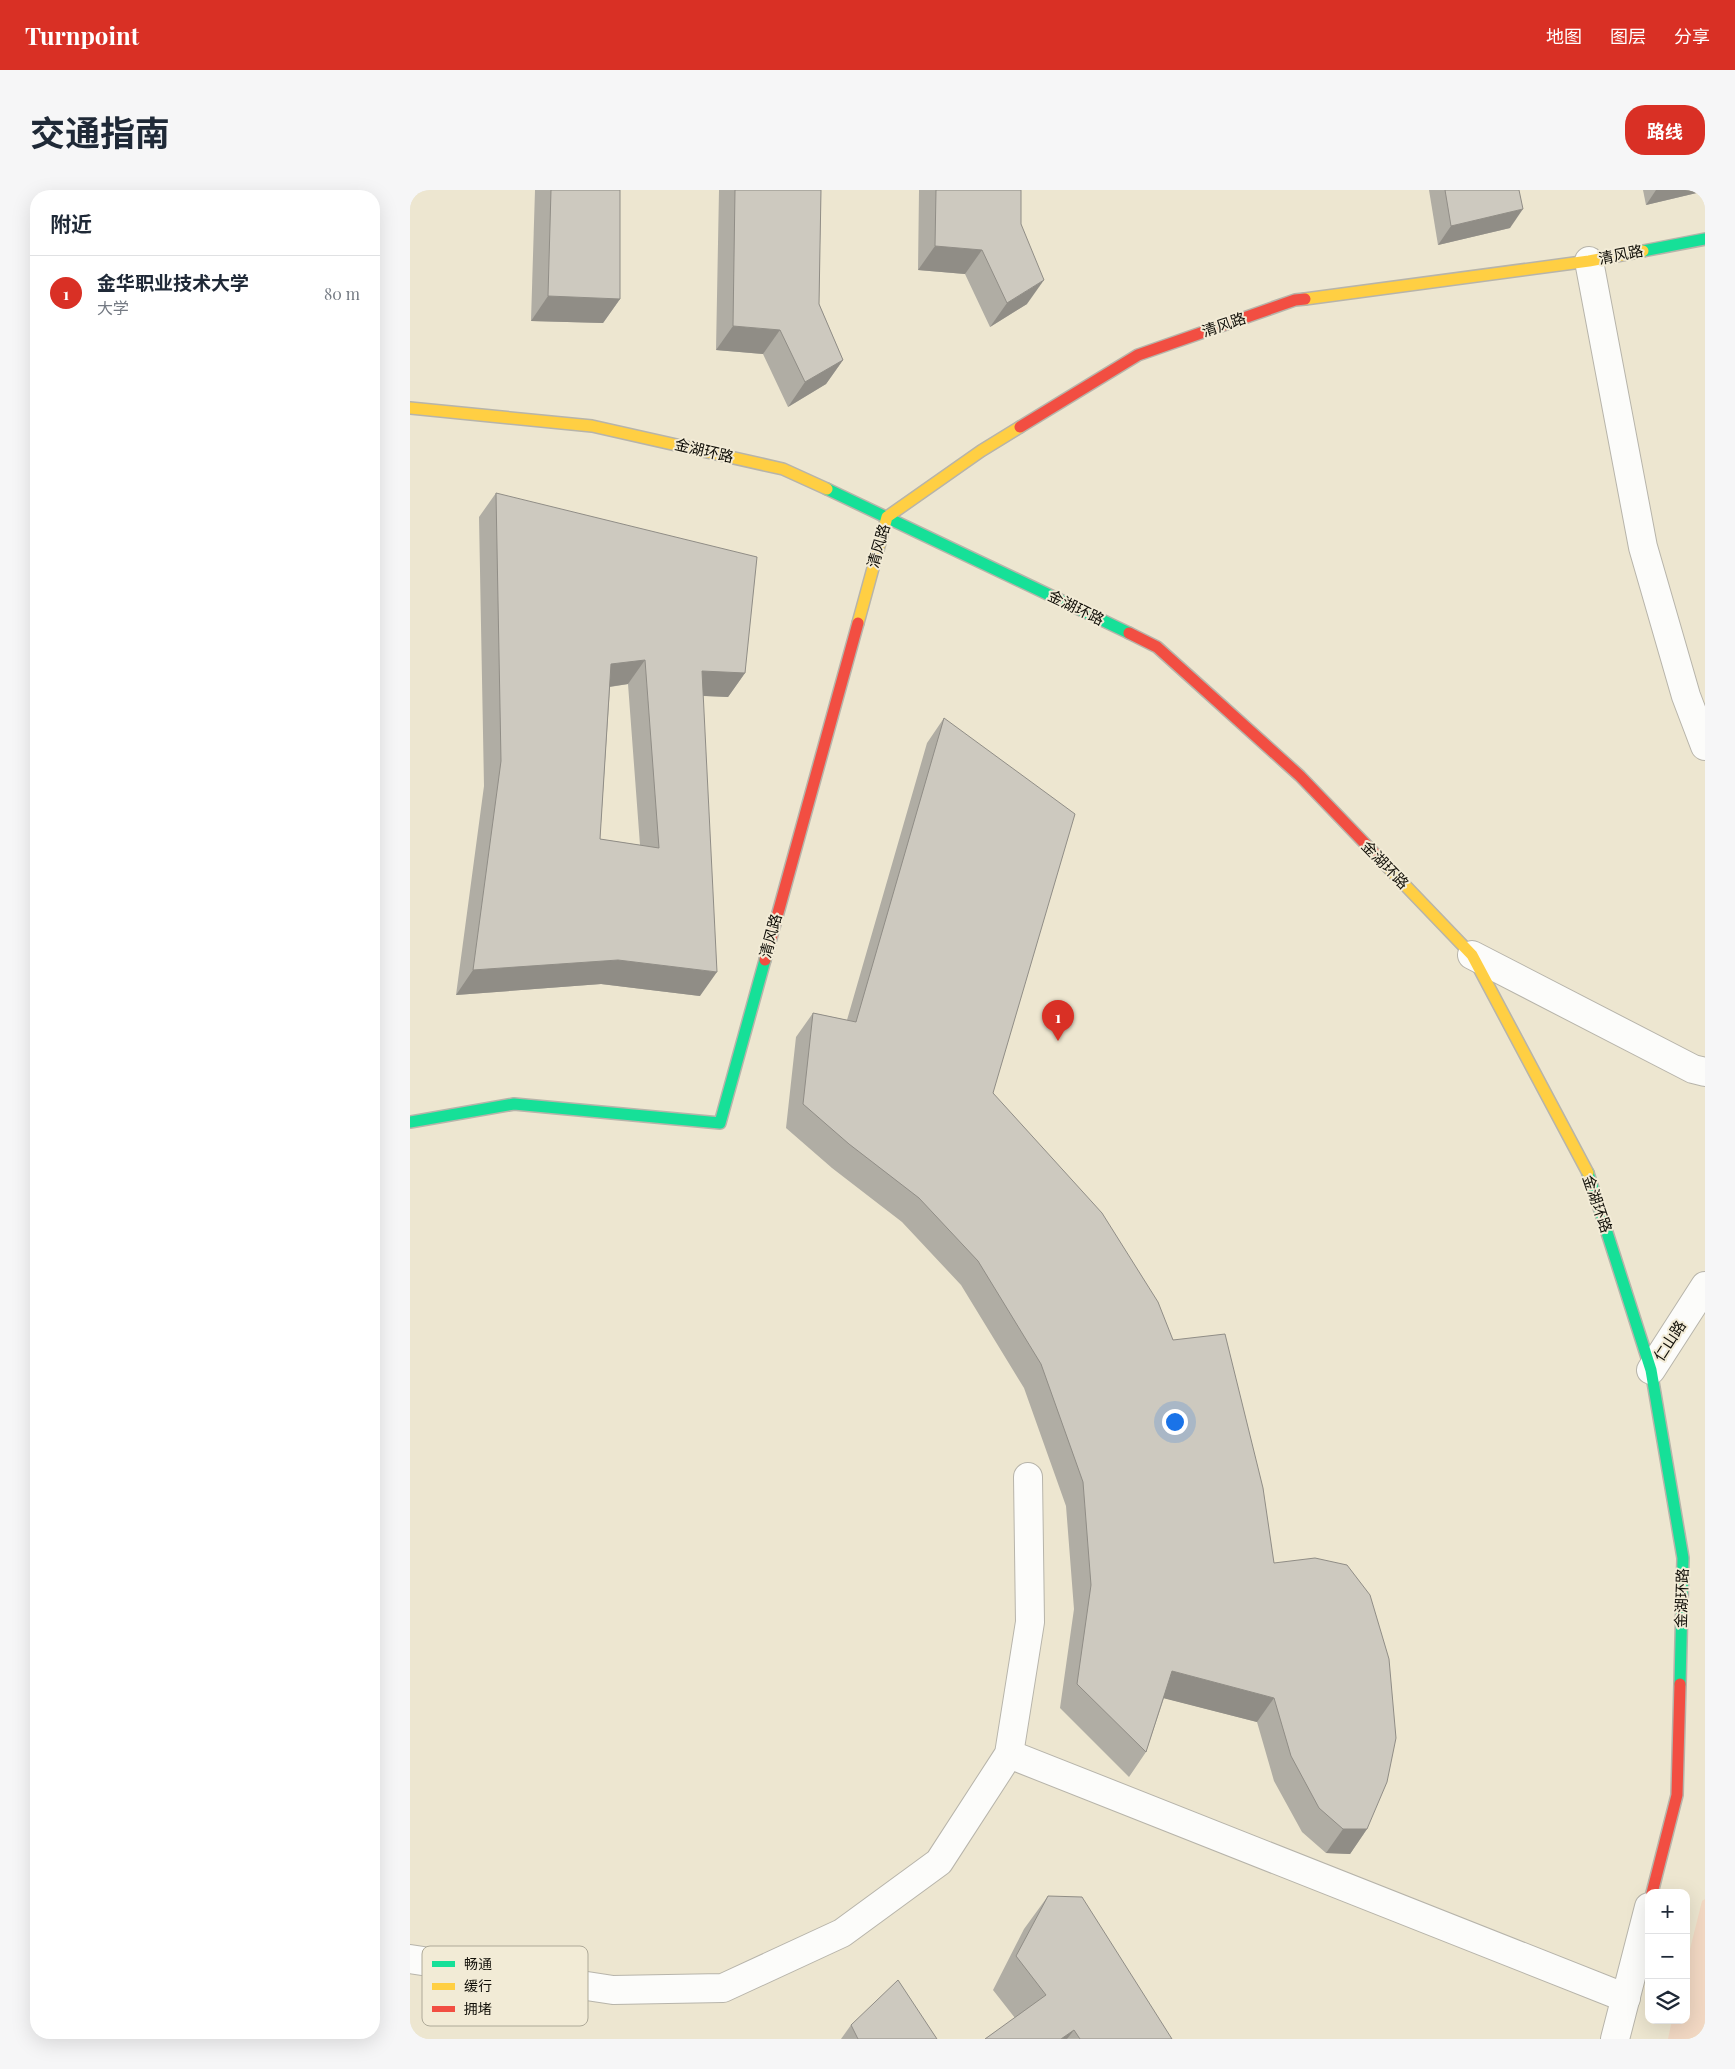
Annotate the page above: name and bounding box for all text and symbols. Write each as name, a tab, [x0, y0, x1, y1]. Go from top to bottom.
text: Turnpoint	[25, 19, 139, 51]
text: 地图	[1546, 24, 1582, 48]
text: 图层	[1610, 24, 1646, 48]
text: 分享	[1674, 24, 1710, 48]
button: 路线	[1625, 105, 1705, 155]
text: 交通指南	[30, 108, 170, 155]
text: 附近	[50, 209, 92, 237]
street label: 清风路	[1597, 240, 1645, 268]
text: 金华职业技术大学	[97, 269, 249, 295]
text: 1	[63, 283, 69, 304]
text: 80 m	[324, 283, 360, 304]
text: 大学	[97, 297, 129, 318]
street label: 清风路	[1199, 307, 1248, 341]
street label: 金湖环路	[673, 434, 736, 467]
street label: 清风路	[862, 521, 894, 570]
street label: 金湖环路	[1045, 585, 1108, 629]
street label: 金湖环路	[1358, 836, 1414, 893]
street label: 清风路	[755, 911, 786, 960]
pin: 1	[1042, 1000, 1074, 1041]
street label: 金湖环路	[1579, 1172, 1617, 1235]
street label: 仁山路	[1649, 1316, 1690, 1365]
your location	[1162, 1409, 1188, 1435]
street label: 金湖环路	[1670, 1568, 1692, 1628]
map controls	[1645, 1889, 1690, 2024]
button: +	[1645, 1889, 1690, 1934]
button: −	[1645, 1934, 1690, 1979]
legend	[422, 1946, 588, 2026]
text: 畅通	[464, 1954, 492, 1973]
text: 缓行	[464, 1976, 492, 1995]
button: layers	[1645, 1979, 1690, 2024]
text: 拥堵	[464, 1999, 492, 2018]

